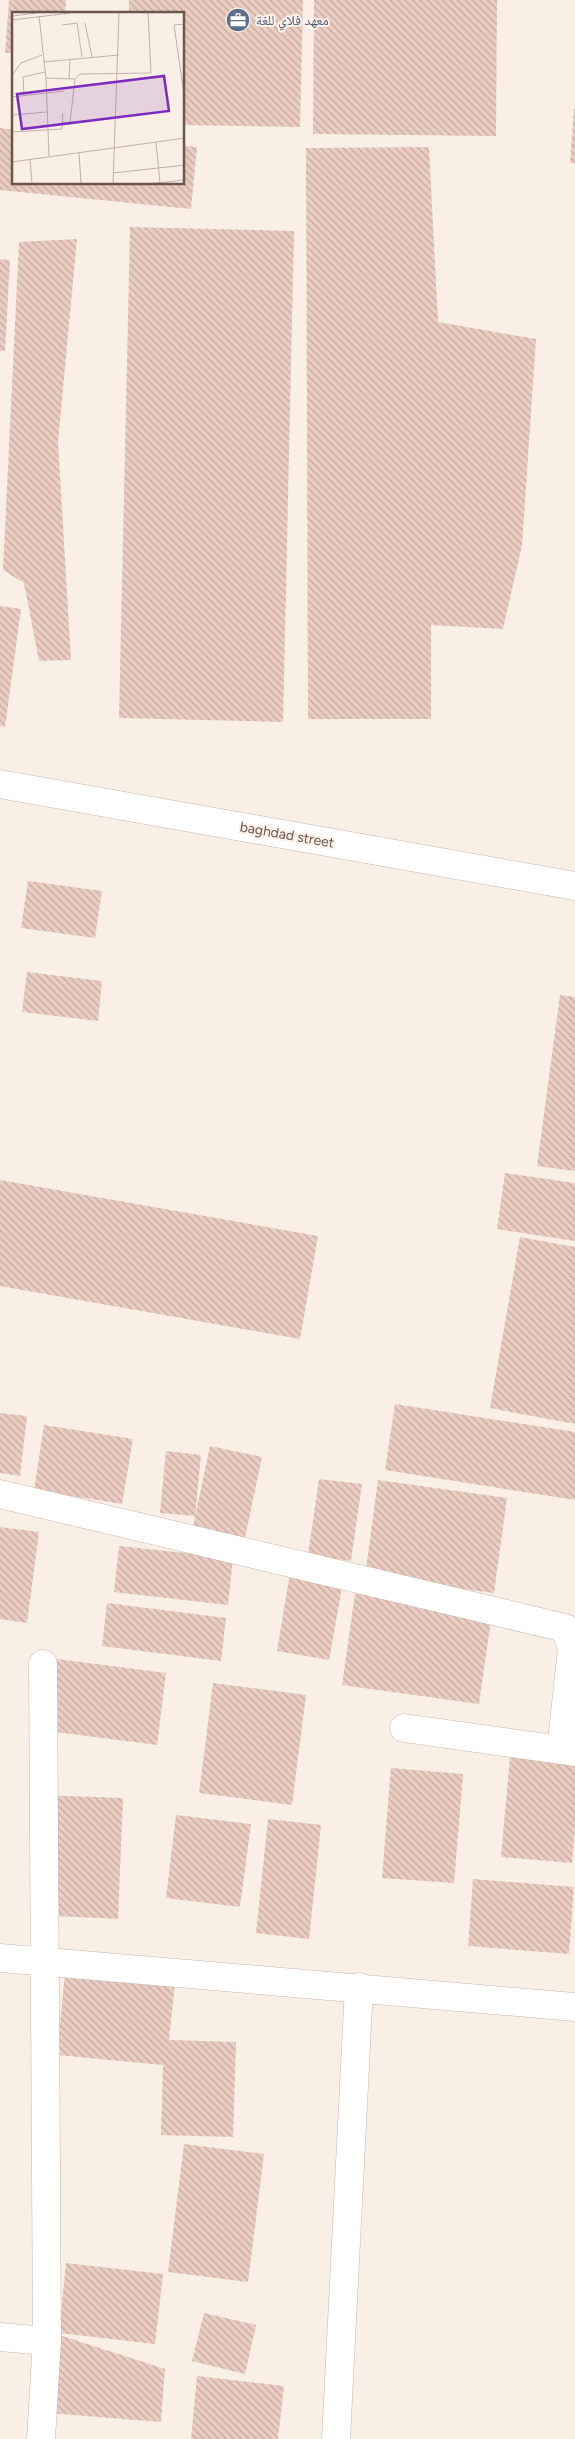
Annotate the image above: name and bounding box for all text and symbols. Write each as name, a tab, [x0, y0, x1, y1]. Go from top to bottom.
office icon: معهد فلاي للغة	[225, 7, 251, 33]
inset map	[12, 12, 185, 185]
place label: معهد فلاي للغة	[256, 12, 329, 31]
street label: baghdad street	[238, 818, 336, 852]

